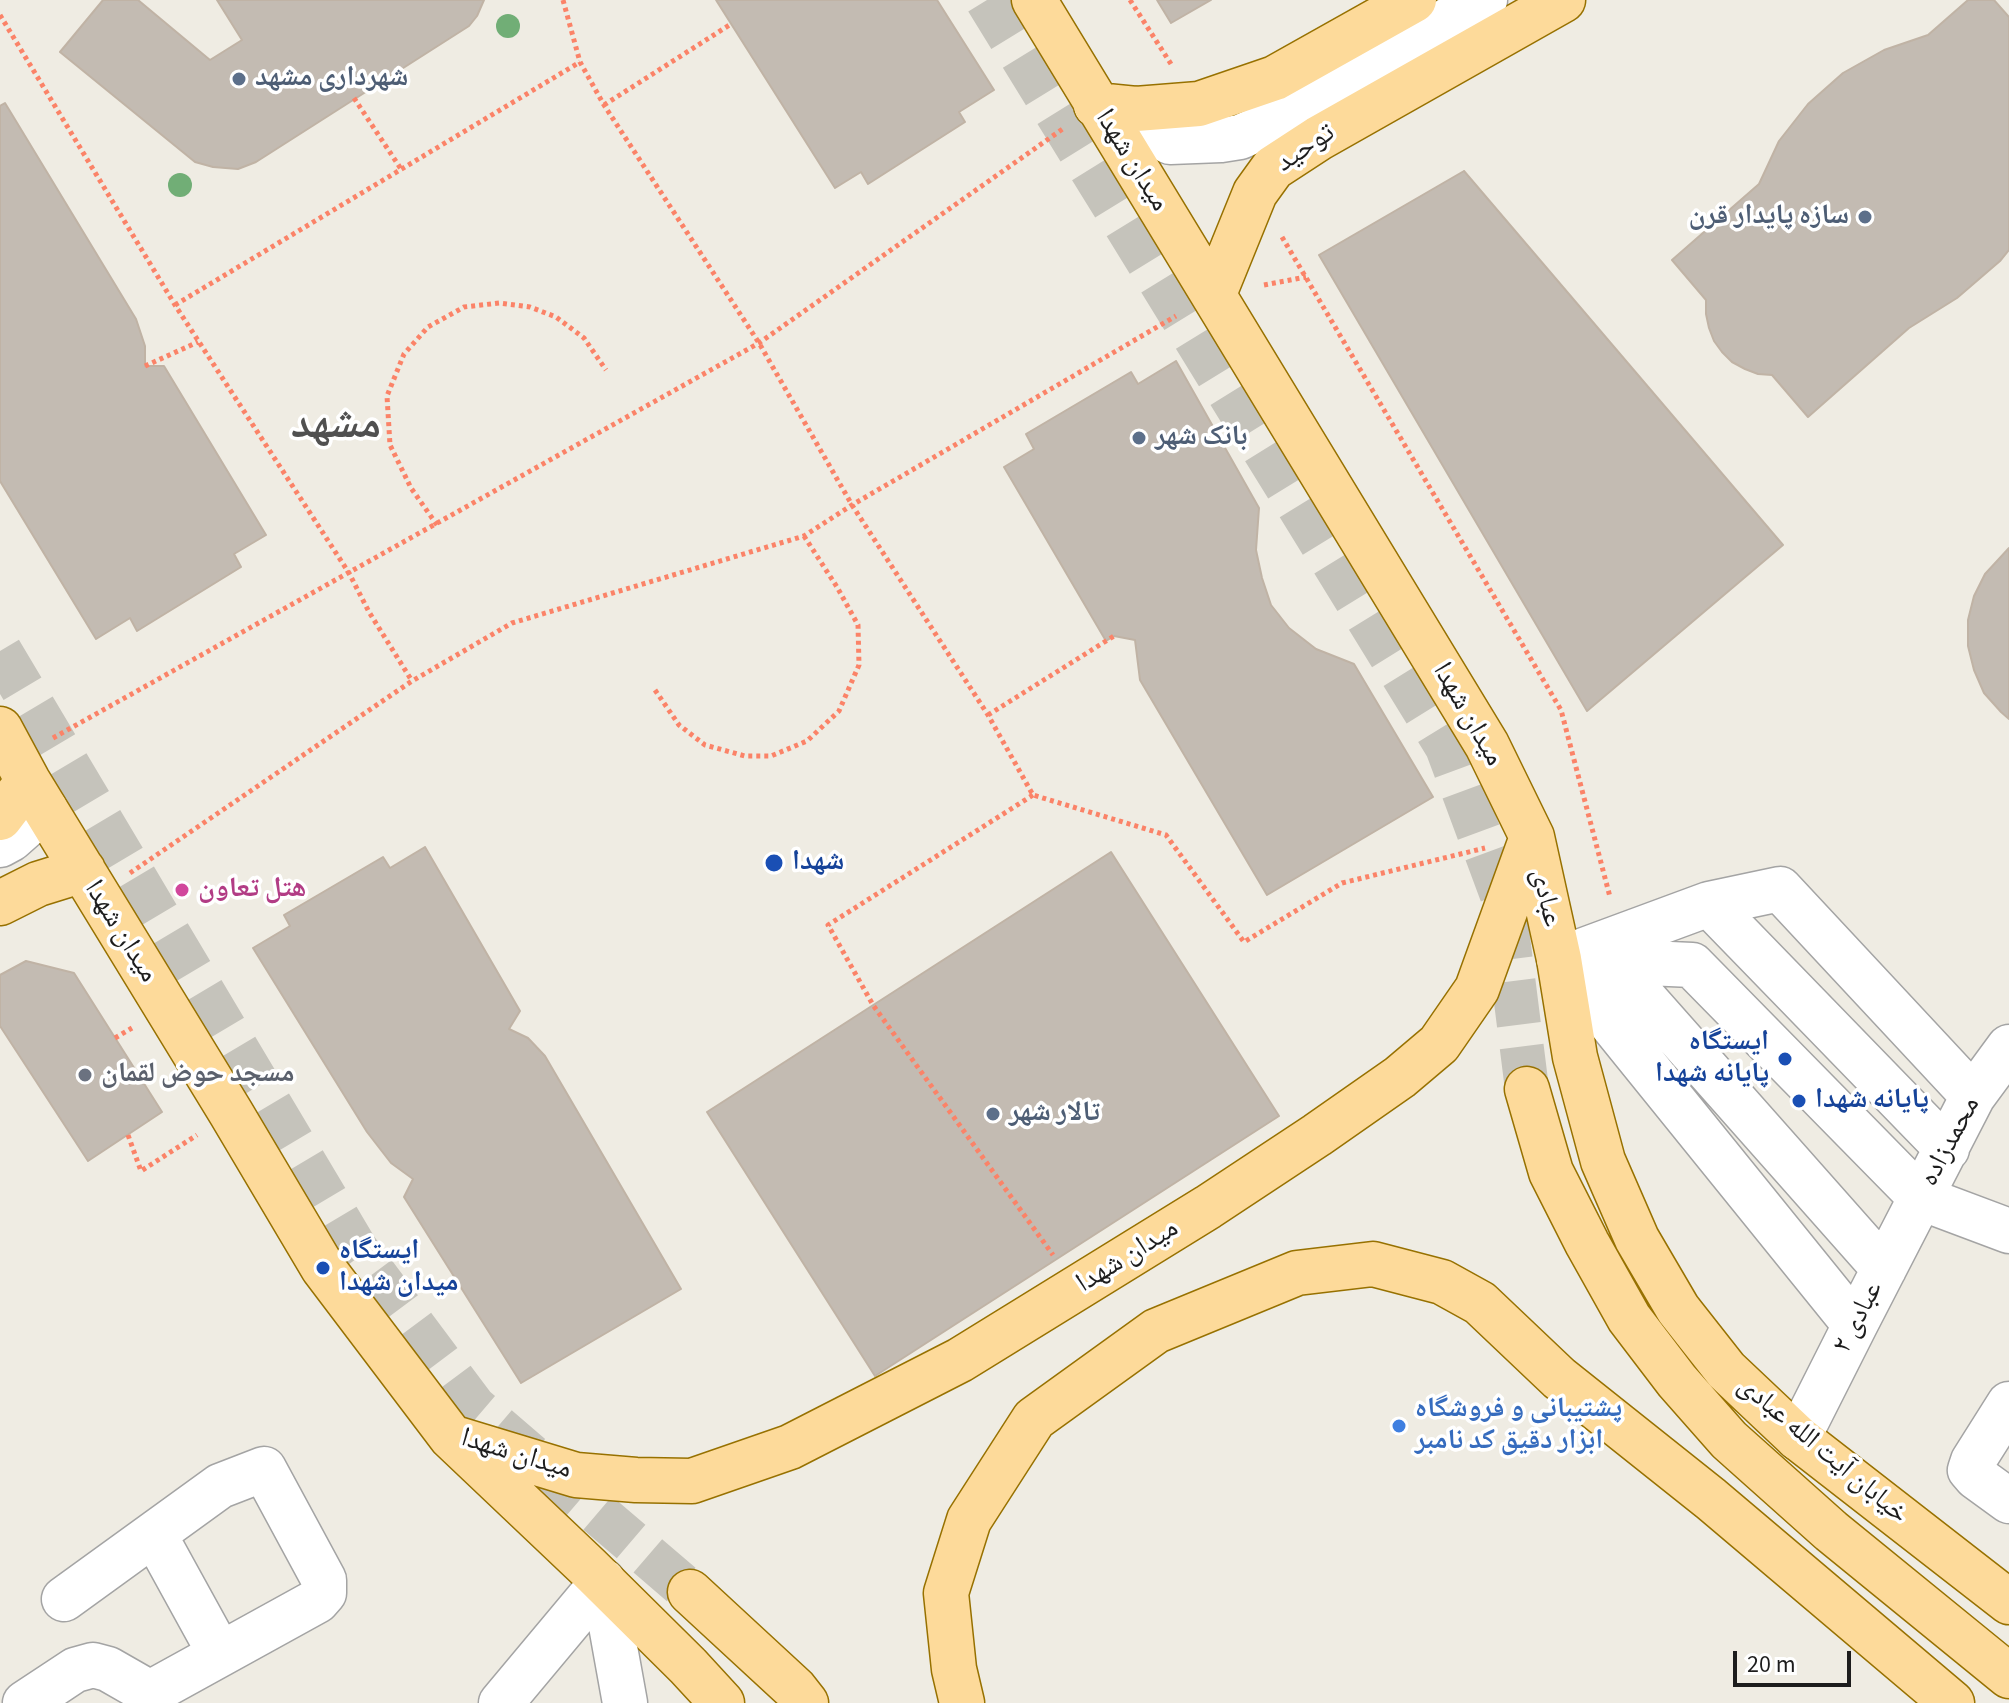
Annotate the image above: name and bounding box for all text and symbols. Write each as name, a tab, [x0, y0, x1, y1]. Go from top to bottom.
place label: شهرداری مشهد	[255, 62, 408, 96]
marker: شهرداری مشهد	[230, 70, 248, 88]
street label: میدان شهدا	[1087, 104, 1175, 218]
street label: توحید	[1270, 117, 1342, 181]
place label: سازه پایدار قرن	[1688, 200, 1849, 234]
marker: سازه پایدار قرن	[1856, 208, 1874, 226]
district label: مشهد	[291, 401, 381, 453]
place label: بانک شهر	[1155, 421, 1247, 455]
marker: بانک شهر	[1130, 429, 1148, 447]
street label: میدان شهدا	[1424, 657, 1510, 773]
place label: شهدا	[792, 846, 844, 880]
marker: شهدا	[763, 852, 785, 874]
street label: عبادی	[1522, 866, 1568, 930]
place label: هتل تعاون	[198, 873, 306, 907]
street label: میدان شهدا	[76, 875, 164, 989]
marker: هتل تعاون	[173, 881, 191, 899]
place label: ایستگاه پایانه شهدا	[1655, 1026, 1769, 1092]
marker: ایستگاه پایانه شهدا	[1776, 1050, 1794, 1068]
place label: مسجد حوض لقمان	[101, 1058, 295, 1092]
marker: مسجد حوض لقمان	[76, 1066, 94, 1084]
place label: پایانه شهدا	[1815, 1084, 1929, 1118]
street label: محمدزاده	[1913, 1091, 1989, 1193]
marker: پایانه شهدا	[1790, 1092, 1808, 1110]
place label: تالار شهر	[1009, 1097, 1100, 1131]
marker: تالار شهر	[984, 1105, 1002, 1123]
street label: میدان شهدا	[1071, 1213, 1185, 1301]
place label: ایستگاه میدان شهدا	[339, 1235, 459, 1301]
marker: ایستگاه میدان شهدا	[314, 1259, 332, 1277]
street label: عبادی ۲	[1827, 1276, 1891, 1360]
street label: خیابان آیت الله عبادی	[1730, 1370, 1914, 1532]
place label: پشتیبانی و فروشگاه ابزار دقیق کد نامبر	[1415, 1393, 1622, 1459]
marker: پشتیبانی و فروشگاه ابزار دقیق کد نامبر	[1390, 1417, 1408, 1435]
street label: میدان شهدا	[457, 1422, 575, 1488]
scale bar	[1737, 1635, 1855, 1685]
text: 20 m	[1747, 1647, 1796, 1682]

